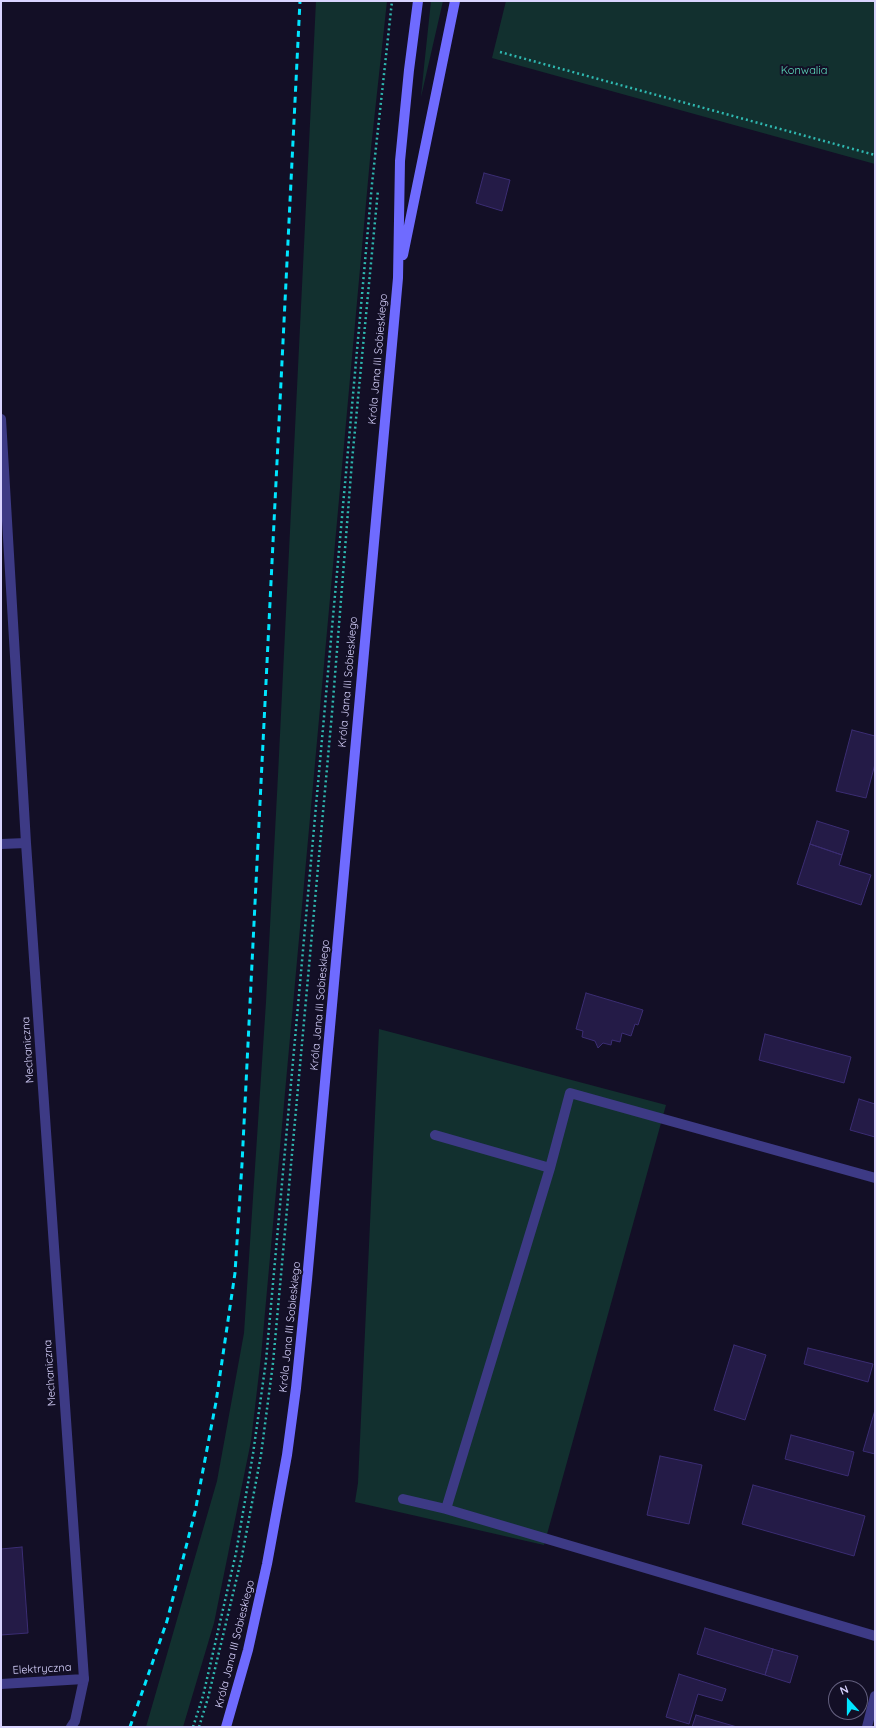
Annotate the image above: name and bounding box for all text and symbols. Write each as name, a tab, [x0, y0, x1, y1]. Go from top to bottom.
park label: Konwalia	[781, 64, 827, 78]
street label: Króla Jana III Sobieskiego	[366, 293, 390, 425]
street label: Króla Jana III Sobieskiego	[336, 616, 360, 748]
street label: Króla Jana III Sobieskiego	[308, 939, 332, 1071]
street label: Mechaniczna	[19, 1016, 37, 1084]
street label: Króla Jana III Sobieskiego	[277, 1261, 303, 1393]
street label: Mechaniczna	[41, 1339, 59, 1407]
street label: Króla Jana III Sobieskiego	[213, 1579, 257, 1709]
street label: Elektryczna	[12, 1661, 72, 1677]
north arrow	[828, 1680, 868, 1720]
text: N	[838, 1682, 850, 1698]

